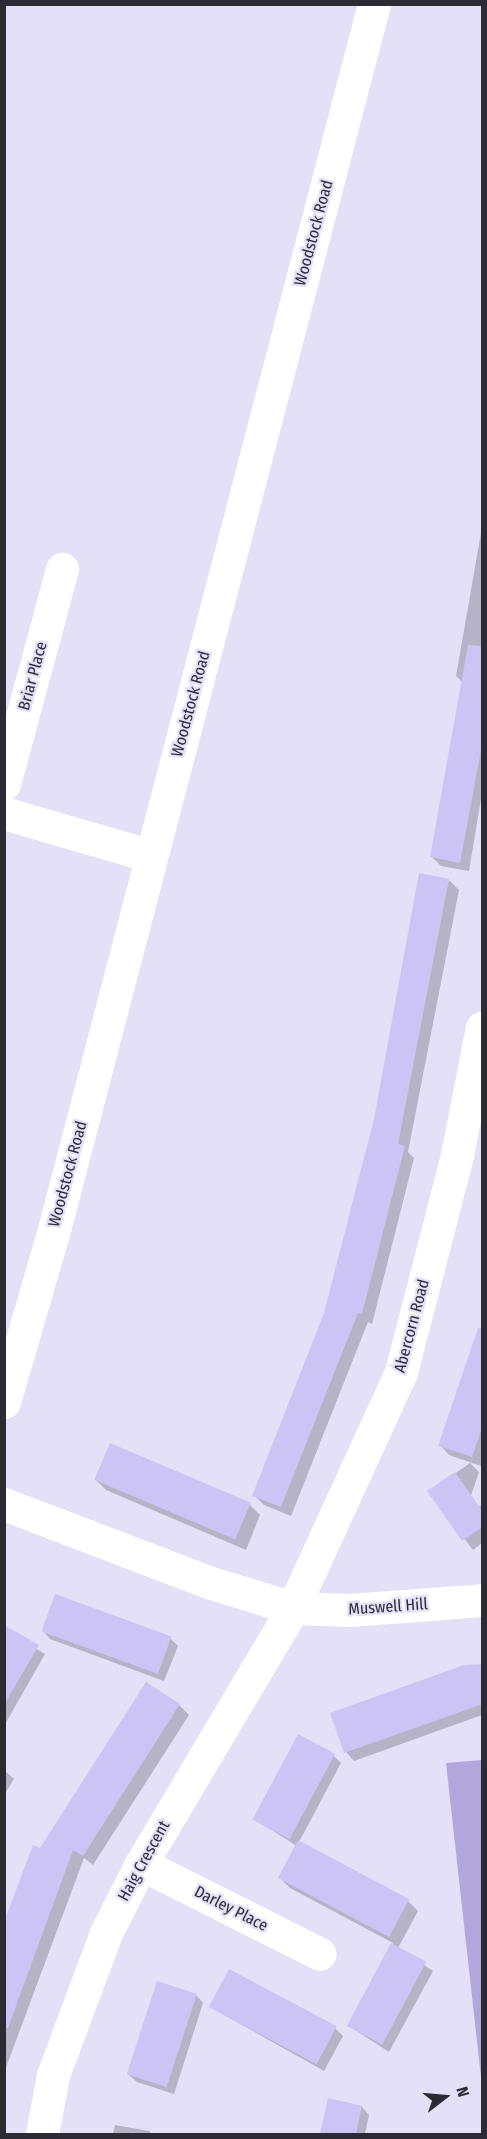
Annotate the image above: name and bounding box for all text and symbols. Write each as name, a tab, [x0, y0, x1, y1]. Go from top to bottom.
street label: Woodstock Road	[291, 178, 337, 288]
street label: Briar Place	[15, 640, 51, 712]
street label: Woodstock Road	[168, 649, 214, 759]
street label: Woodstock Road	[45, 1119, 91, 1229]
street label: Abercorn Road	[390, 1277, 434, 1375]
street label: Muswell Hill	[348, 1595, 428, 1619]
street label: Haig Crescent	[114, 1818, 174, 1904]
street label: Darley Place	[191, 1882, 271, 1936]
north arrow	[415, 2067, 475, 2127]
text: N	[452, 2085, 473, 2099]

